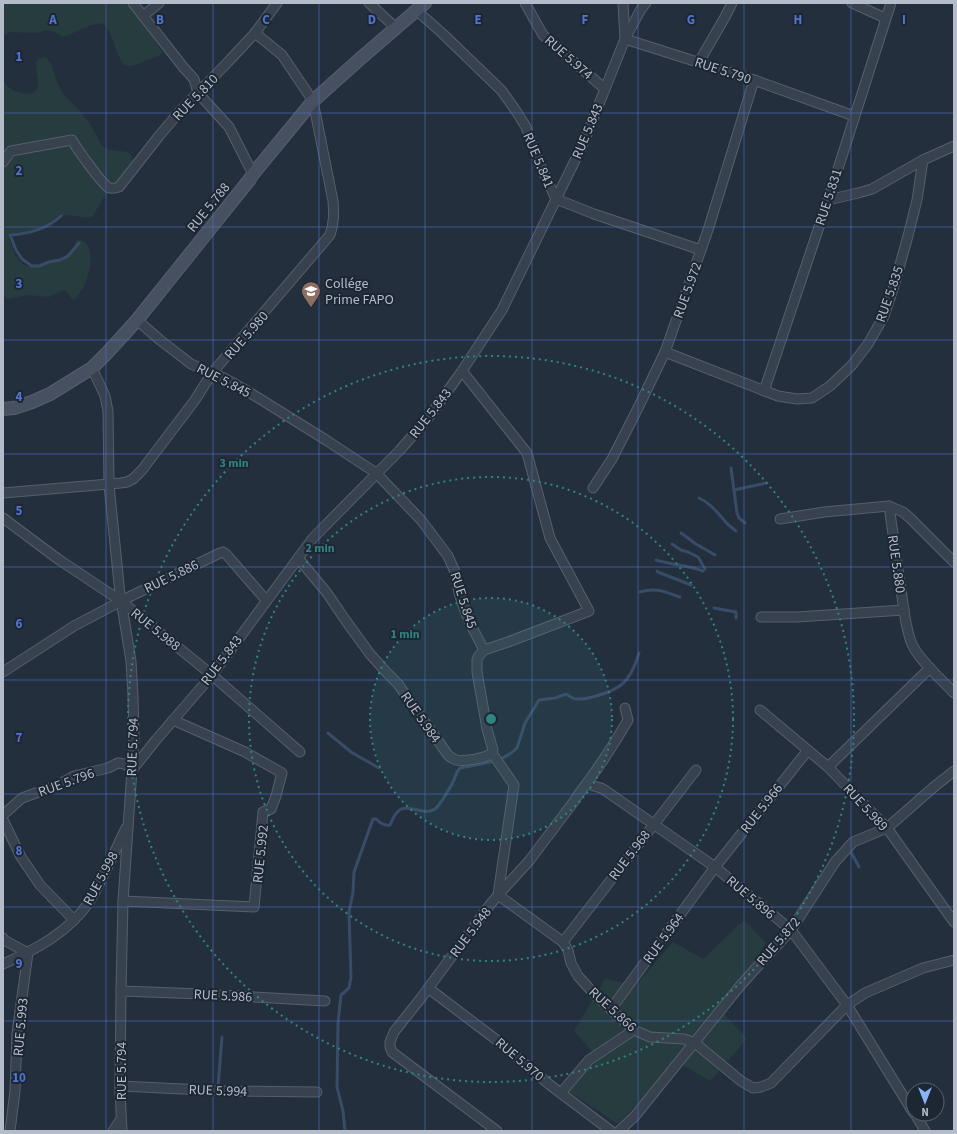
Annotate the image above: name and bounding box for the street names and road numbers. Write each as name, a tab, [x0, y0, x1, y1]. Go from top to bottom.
street label: RUE 5.974	[540, 31, 597, 85]
street label: RUE 5.790	[692, 52, 754, 90]
street label: RUE 5.810	[168, 70, 223, 126]
street label: RUE 5.843	[567, 101, 609, 162]
street label: RUE 5.841	[517, 130, 559, 191]
street label: RUE 5.831	[810, 166, 848, 228]
street label: RUE 5.788	[183, 179, 235, 237]
street label: RUE 5.972	[669, 259, 707, 321]
street label: RUE 5.835	[871, 263, 909, 325]
street label: RUE 5.980	[220, 307, 274, 364]
street label: RUE 5.845	[193, 359, 254, 403]
street label: RUE 5.843	[405, 384, 457, 443]
street label: RUE 5.880	[882, 534, 910, 595]
street label: RUE 5.886	[141, 555, 202, 599]
street label: RUE 5.845	[444, 569, 482, 631]
street label: RUE 5.988	[126, 604, 184, 656]
street label: RUE 5.843	[196, 631, 247, 690]
street label: RUE 5.984	[395, 688, 445, 747]
street label: RUE 5.794	[122, 717, 144, 777]
street label: RUE 5.796	[35, 764, 97, 802]
street label: RUE 5.966	[736, 779, 788, 838]
street label: RUE 5.989	[838, 779, 893, 836]
street label: RUE 5.992	[248, 824, 274, 884]
street label: RUE 5.968	[604, 826, 655, 885]
street label: RUE 5.998	[78, 848, 123, 909]
street label: RUE 5.896	[722, 871, 779, 924]
street label: RUE 5.948	[445, 903, 496, 962]
street label: RUE 5.964	[639, 909, 689, 968]
street label: RUE 5.872	[752, 913, 805, 970]
street label: RUE 5.866	[584, 983, 641, 1037]
street label: RUE 5.986	[193, 984, 253, 1008]
street label: RUE 5.993	[8, 997, 34, 1057]
street label: RUE 5.970	[491, 1033, 548, 1086]
street label: RUE 5.794	[112, 1042, 132, 1100]
street label: RUE 5.994	[188, 1080, 248, 1102]

